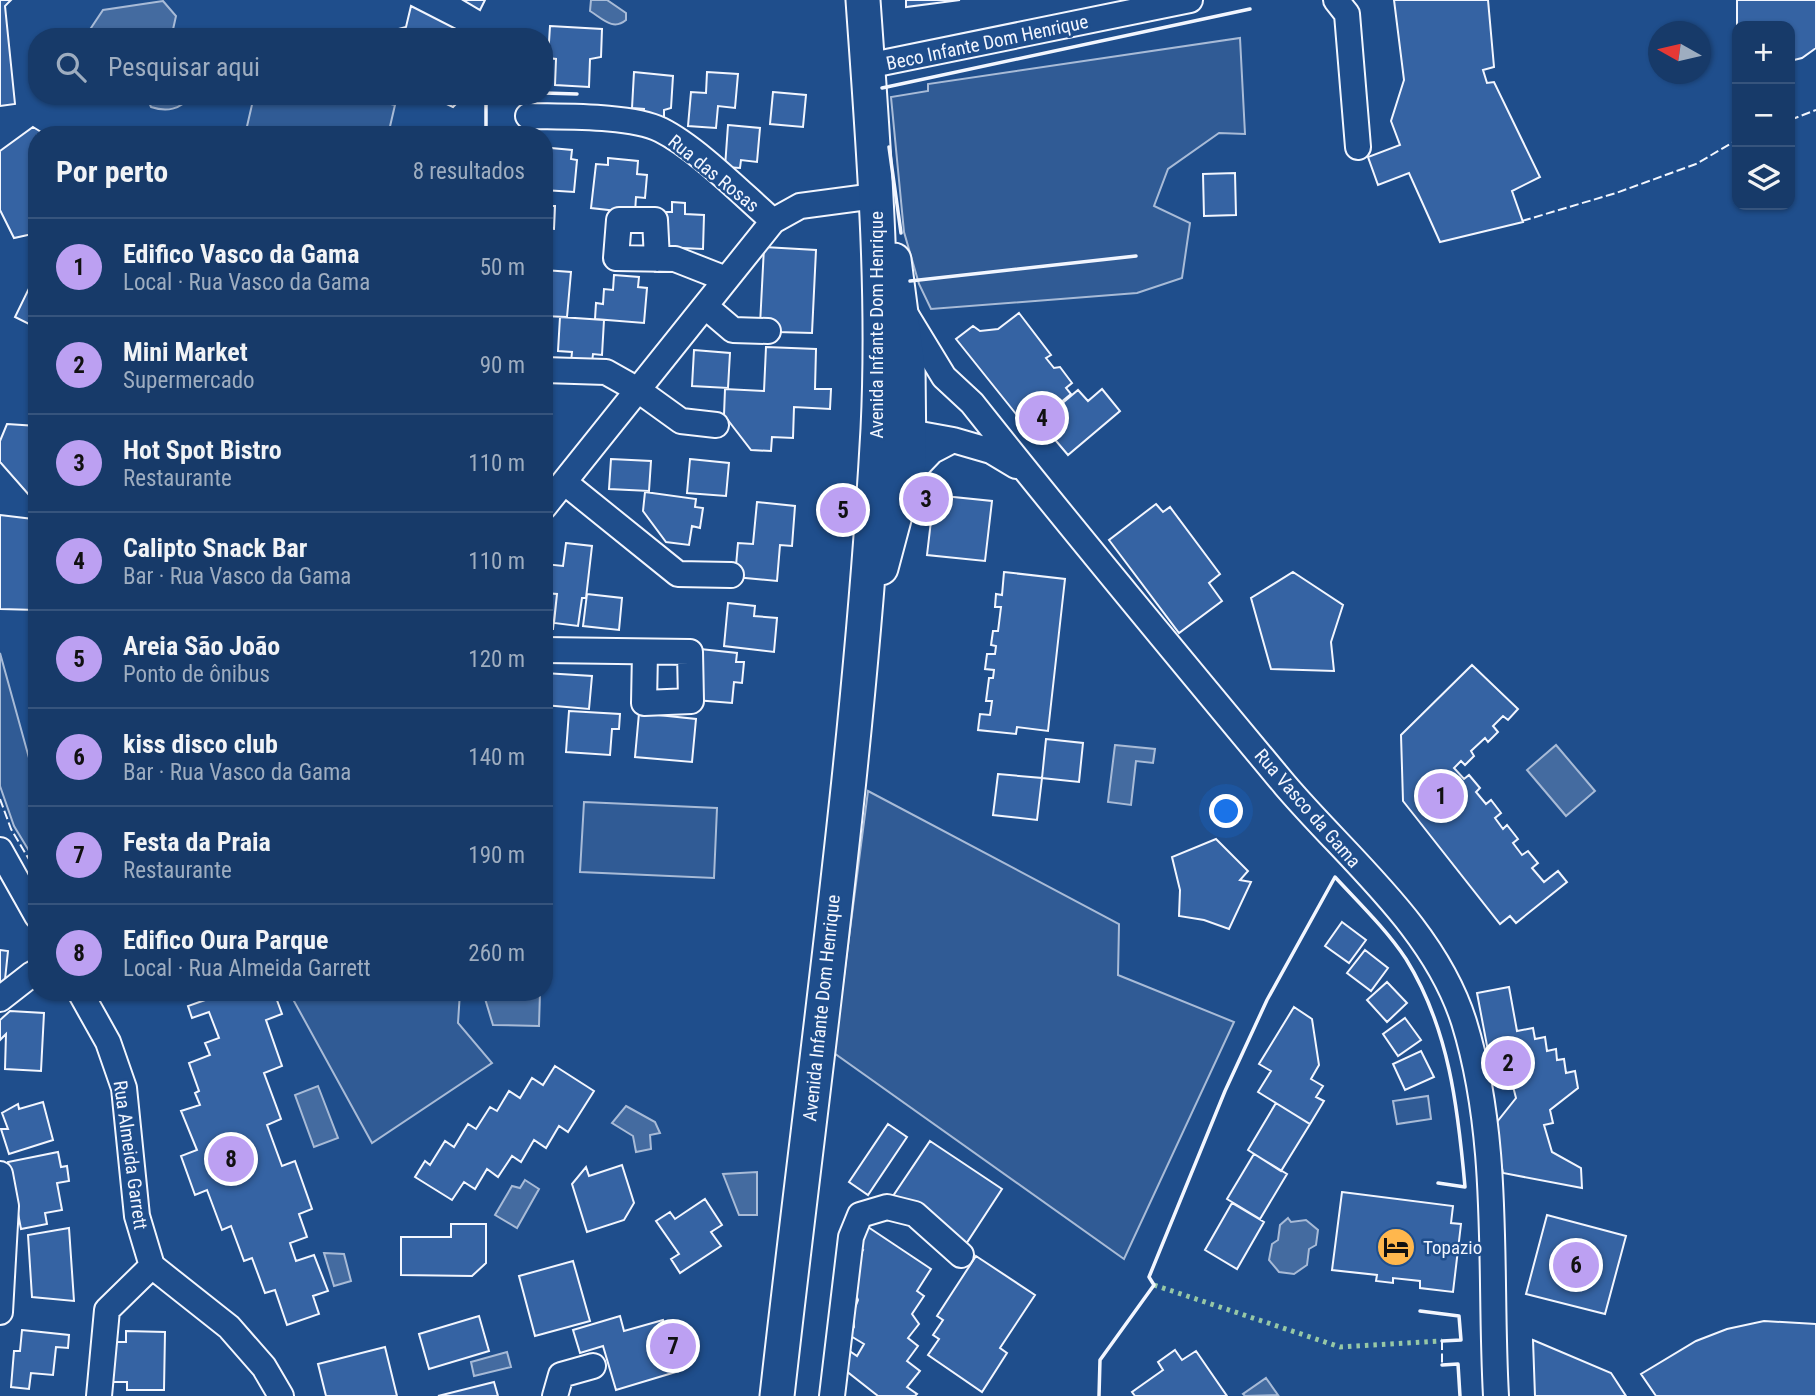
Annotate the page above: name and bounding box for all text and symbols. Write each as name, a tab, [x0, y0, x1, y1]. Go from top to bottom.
street label: Beco Infante Dom Henrique	[884, 10, 1090, 75]
north arrow	[1648, 21, 1711, 84]
map controls	[1732, 21, 1795, 210]
button: +	[1732, 21, 1795, 84]
search box	[28, 28, 553, 105]
icon: search	[52, 48, 90, 86]
text: Pesquisar aqui	[108, 52, 260, 82]
button: −	[1732, 84, 1795, 147]
street label: Rua das Rosas	[664, 130, 764, 217]
button: layers	[1732, 147, 1795, 210]
text: Por perto	[56, 154, 168, 189]
text: 8 resultados	[413, 158, 525, 185]
street label: Avenida Infante Dom Henrique	[865, 211, 888, 439]
text: Edifico Vasco da Gama	[123, 239, 360, 269]
text: 1	[73, 254, 85, 281]
text: 50 m	[480, 254, 525, 281]
text: Local · Rua Vasco da Gama	[123, 269, 370, 296]
text: Mini Market	[123, 337, 248, 367]
text: 2	[73, 352, 85, 379]
text: 90 m	[480, 352, 525, 379]
text: Supermercado	[123, 367, 255, 394]
pin: 4	[1019, 392, 1065, 444]
text: Hot Spot Bistro	[123, 435, 282, 465]
text: 3	[73, 450, 85, 477]
text: 110 m	[468, 450, 525, 477]
text: Restaurante	[123, 465, 232, 492]
pin: 3	[903, 473, 949, 525]
pin: 5	[820, 484, 866, 536]
text: Calipto Snack Bar	[123, 533, 307, 563]
text: 4	[73, 548, 85, 575]
text: 110 m	[468, 548, 525, 575]
text: Bar · Rua Vasco da Gama	[123, 563, 351, 590]
text: Areia São João	[123, 631, 280, 661]
text: 5	[73, 646, 85, 673]
text: 120 m	[468, 646, 525, 673]
text: Ponto de ônibus	[123, 661, 270, 688]
text: kiss disco club	[123, 729, 278, 759]
text: 6	[73, 744, 85, 771]
text: 140 m	[468, 744, 525, 771]
street label: Rua Vasco da Gama	[1250, 744, 1366, 872]
text: Bar · Rua Vasco da Gama	[123, 759, 351, 786]
pin: 1	[1418, 770, 1464, 822]
your location	[1209, 794, 1243, 828]
text: Festa da Praia	[123, 827, 271, 857]
text: 7	[73, 842, 85, 869]
text: 190 m	[468, 842, 525, 869]
text: Restaurante	[123, 857, 232, 884]
street label: Avenida Infante Dom Henrique	[798, 894, 845, 1122]
text: Edifico Oura Parque	[123, 925, 328, 955]
text: 8	[73, 940, 85, 967]
text: 260 m	[468, 940, 525, 967]
text: Local · Rua Almeida Garrett	[123, 955, 371, 982]
pin: 2	[1485, 1037, 1531, 1089]
street label: Rua Almeida Garrett	[109, 1079, 152, 1231]
pin: 8	[208, 1133, 254, 1185]
hotel icon: Topazio	[1375, 1226, 1417, 1268]
place label: Topazio	[1423, 1236, 1482, 1259]
pin: 6	[1553, 1239, 1599, 1291]
pin: 7	[650, 1320, 696, 1372]

